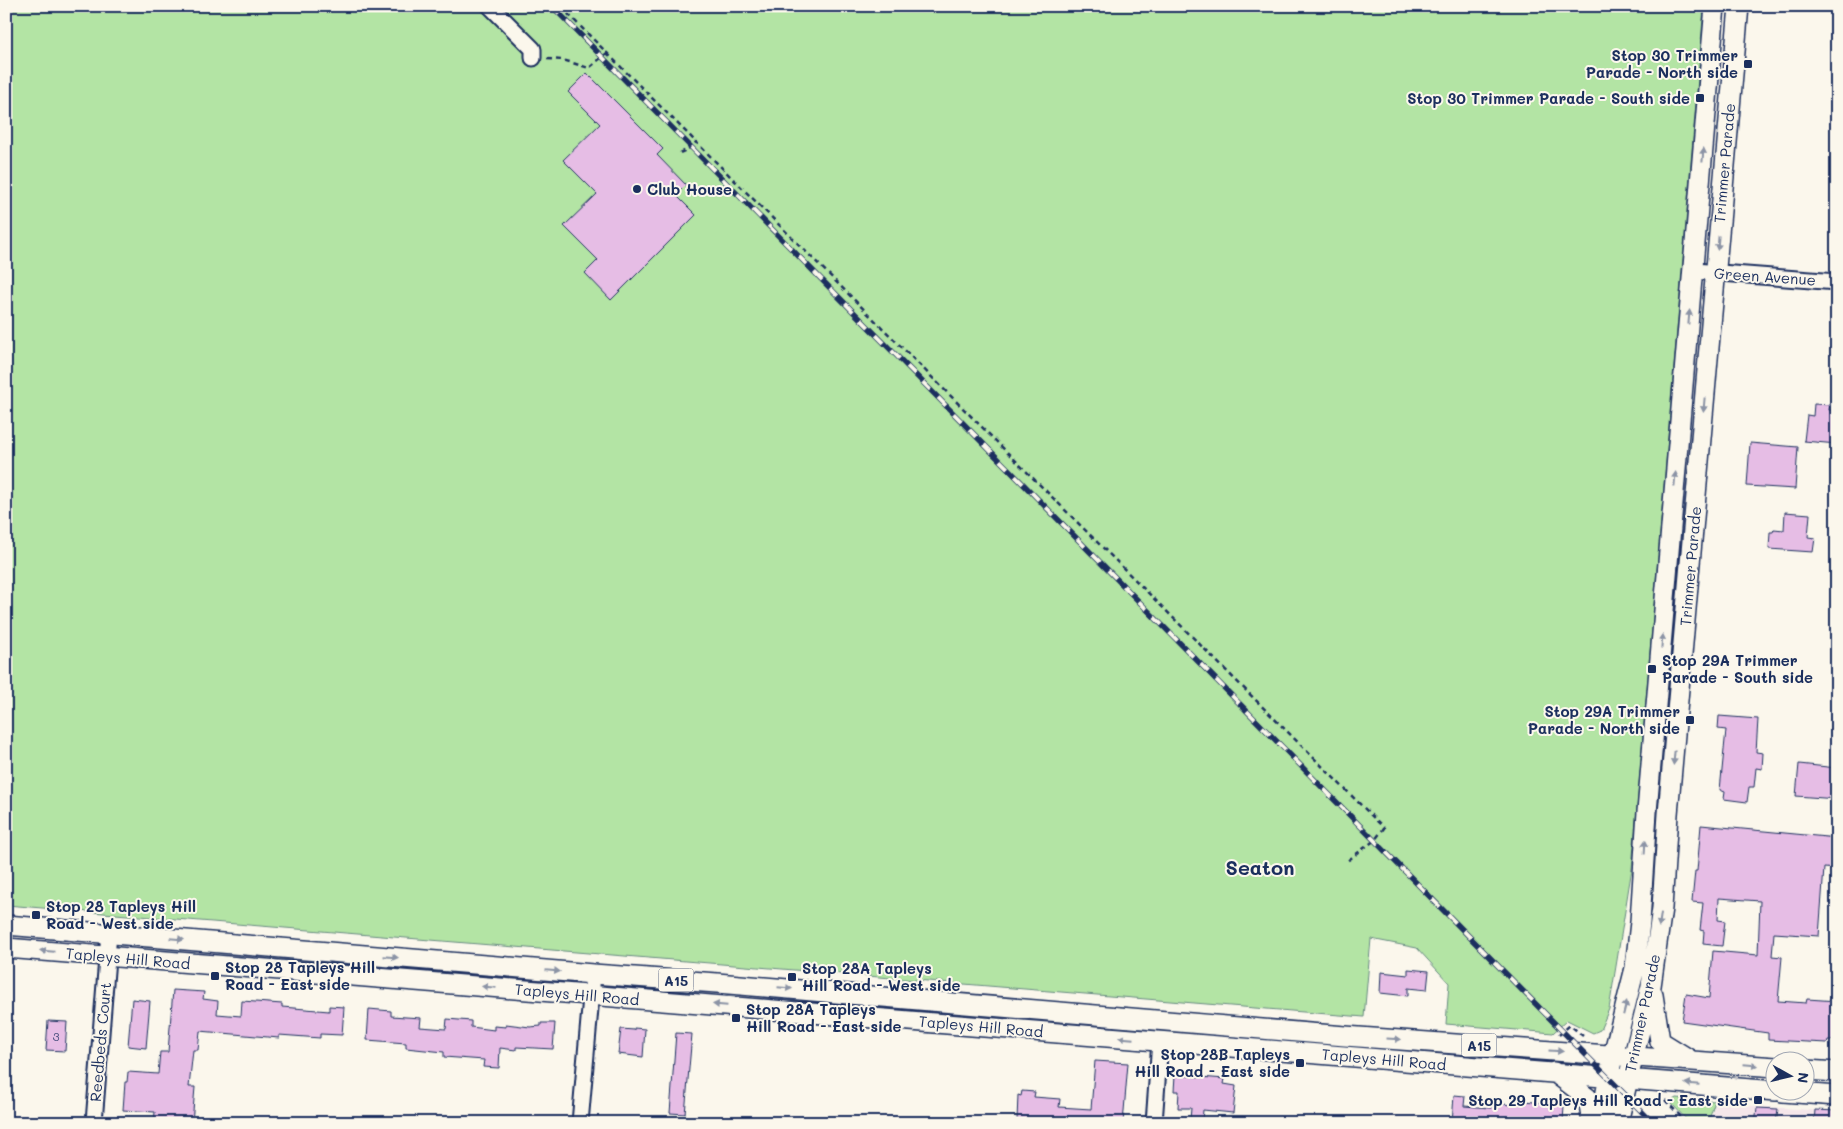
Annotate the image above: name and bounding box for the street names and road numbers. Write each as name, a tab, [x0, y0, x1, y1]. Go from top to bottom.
street label: Trimmer Parade	[1709, 102, 1739, 224]
street label: Green Avenue	[1713, 262, 1817, 290]
street label: Trimmer Parade	[1675, 505, 1705, 627]
street label: Tapleys Hill Road	[65, 943, 191, 973]
street label: Trimmer Parade	[1620, 952, 1664, 1074]
road number: A15	[658, 968, 694, 992]
street label: Tapleys Hill Road	[514, 979, 640, 1009]
street label: Reedbeds Court	[85, 981, 115, 1103]
street label: Tapleys Hill Road	[918, 1011, 1044, 1041]
road number: A15	[1462, 1034, 1496, 1056]
street label: Tapleys Hill Road	[1321, 1044, 1447, 1074]

